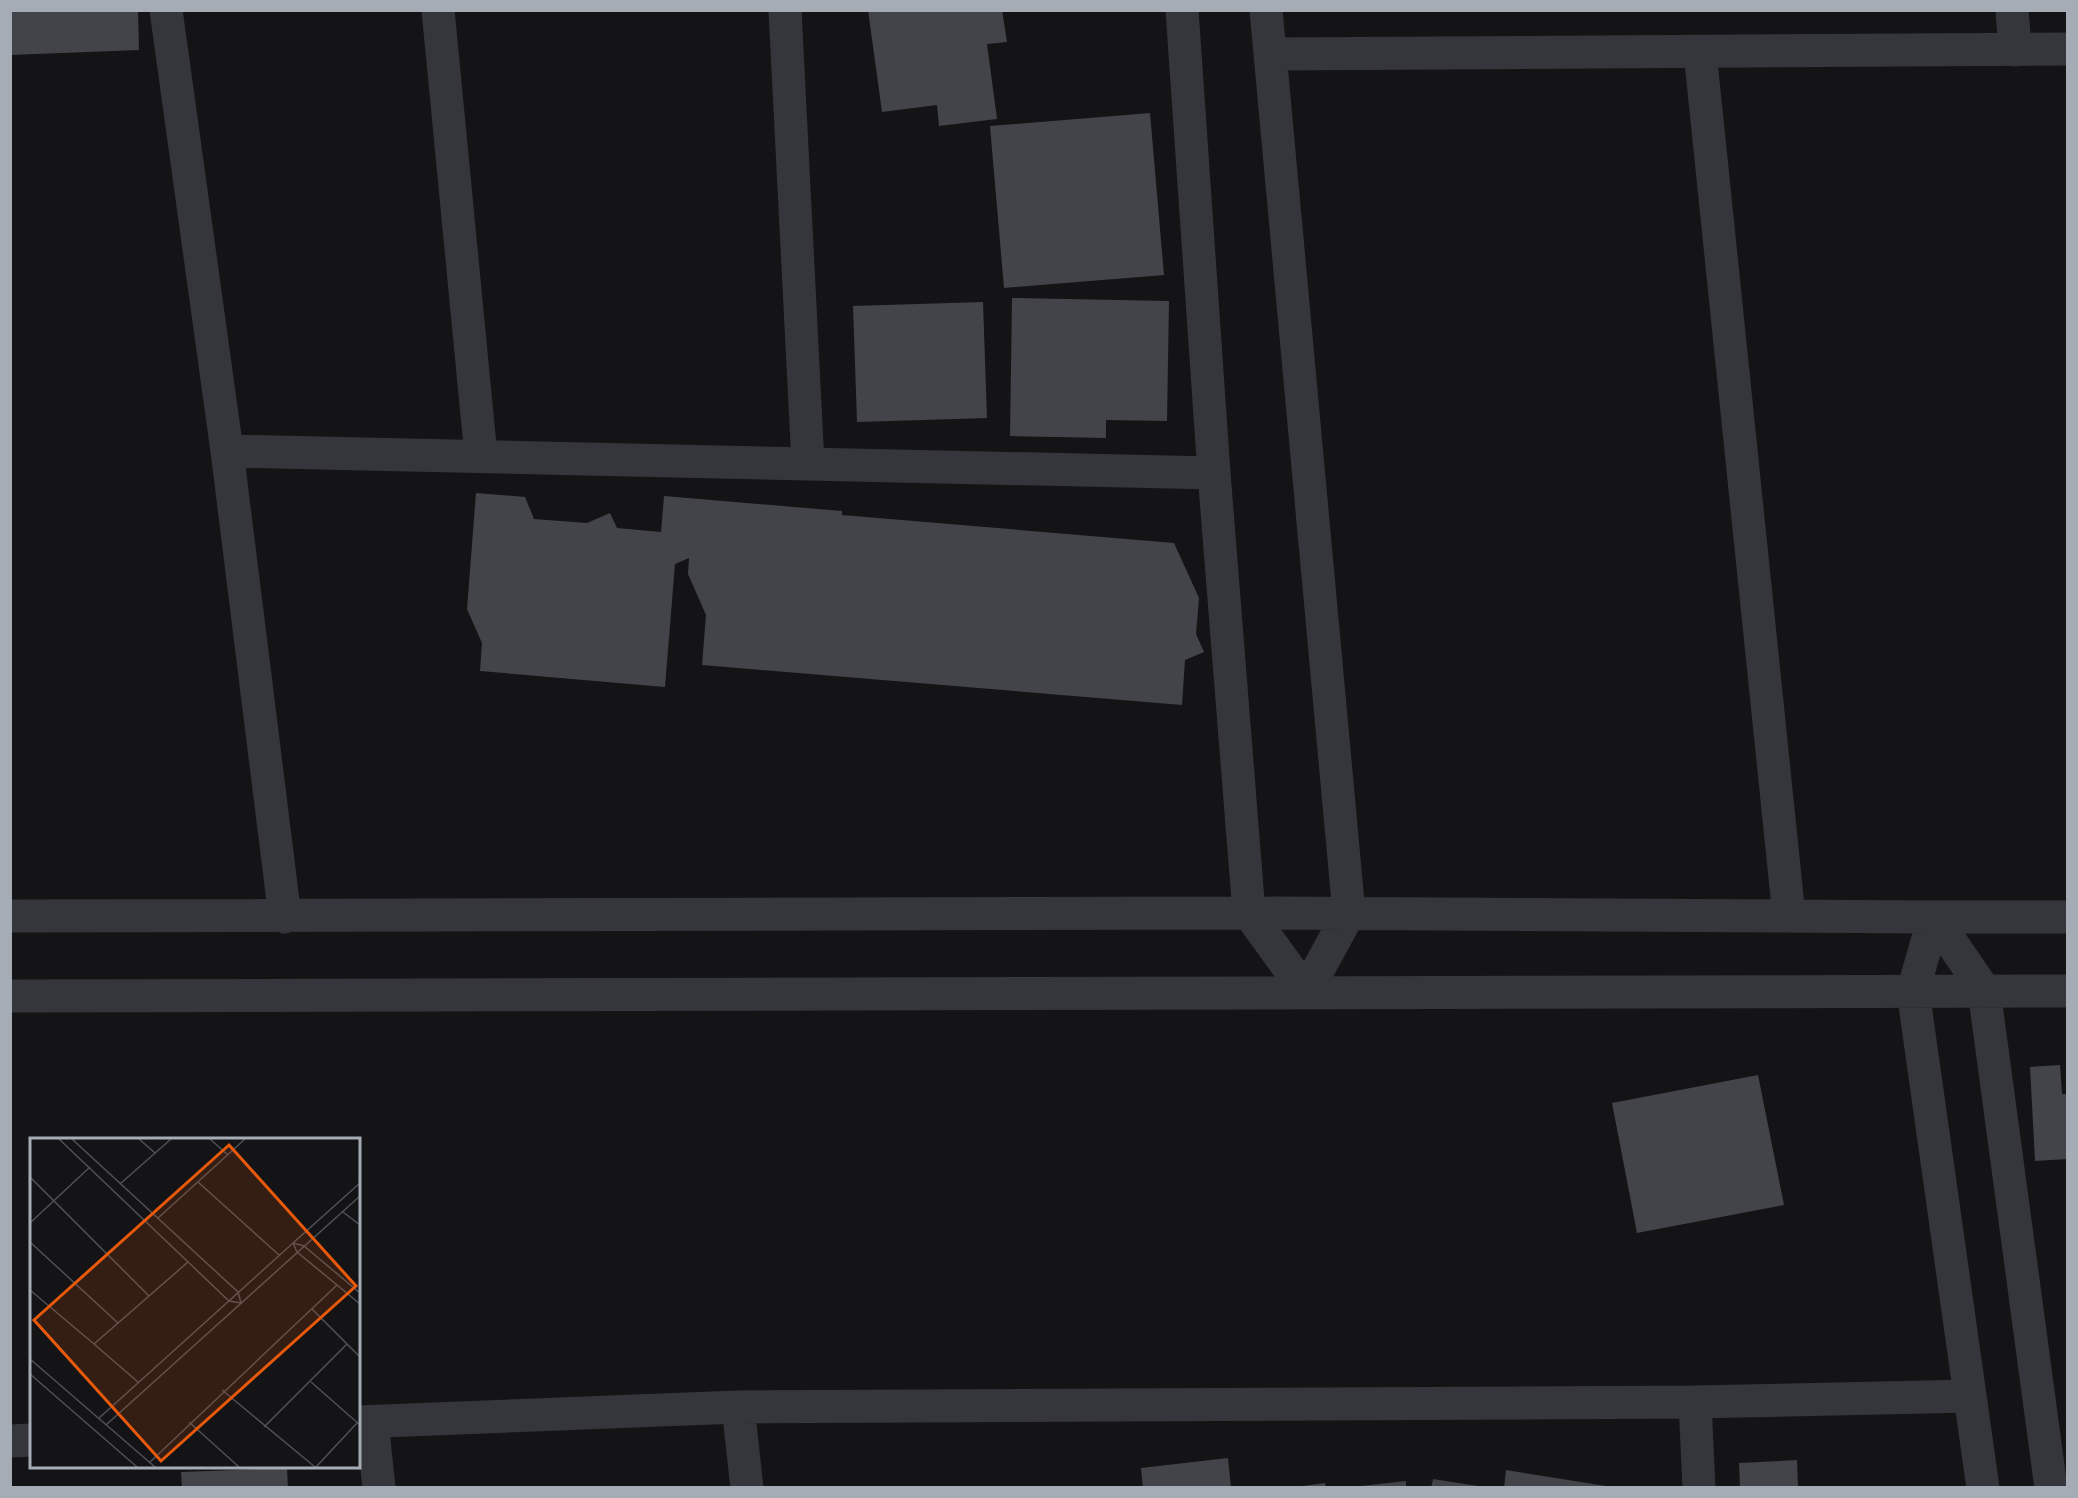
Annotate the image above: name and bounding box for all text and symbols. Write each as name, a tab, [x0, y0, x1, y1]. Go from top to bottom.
inset map	[30, 1138, 360, 1468]

